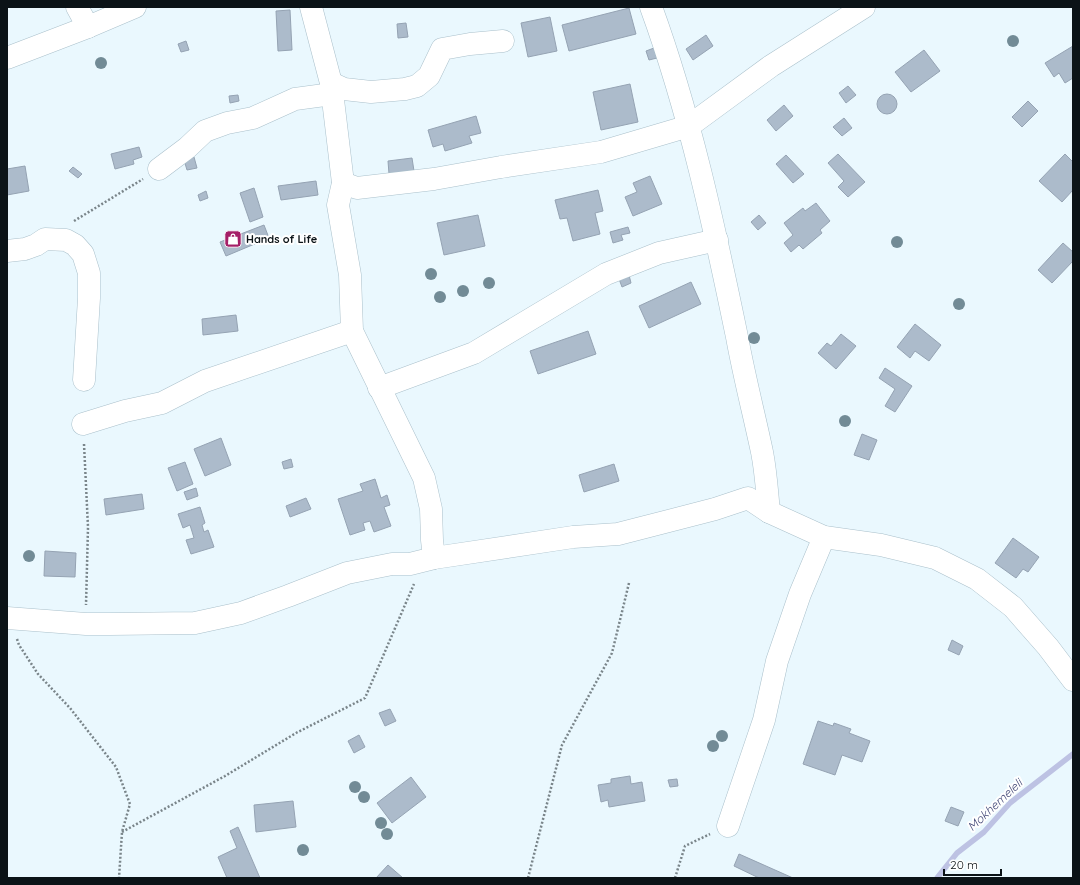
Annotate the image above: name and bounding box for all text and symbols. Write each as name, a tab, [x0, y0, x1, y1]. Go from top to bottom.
shop icon: Hands of Life	[223, 229, 243, 249]
place label: Hands of Life	[246, 232, 318, 246]
water label: Mokhemeleli	[964, 774, 1026, 834]
scale bar	[944, 851, 1001, 877]
text: 20 m	[950, 857, 978, 872]

